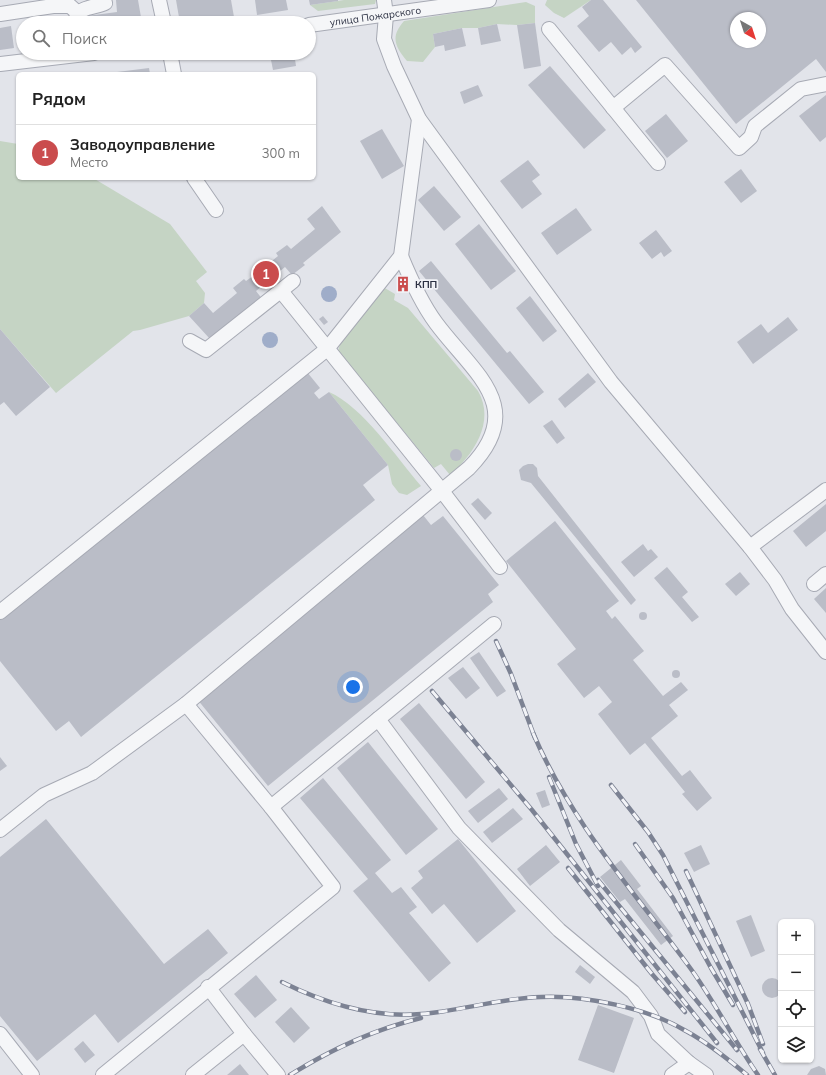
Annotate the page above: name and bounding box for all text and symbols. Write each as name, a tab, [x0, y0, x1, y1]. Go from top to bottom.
street label: улица Пожарского	[329, 3, 422, 29]
north arrow	[730, 12, 766, 48]
search box	[16, 16, 316, 60]
icon: search	[30, 27, 52, 49]
text: Поиск	[62, 29, 107, 48]
text: Рядом	[32, 88, 86, 109]
text: Заводоуправление	[70, 135, 215, 154]
text: 1	[41, 145, 49, 161]
text: 300 m	[262, 145, 300, 161]
text: Место	[70, 154, 108, 170]
pin: 1	[253, 259, 279, 289]
building icon: КПП	[394, 275, 412, 293]
place label: КПП	[415, 278, 437, 291]
your location	[343, 677, 363, 697]
map controls	[778, 919, 814, 1063]
button: +	[778, 919, 814, 955]
button: −	[778, 955, 814, 991]
button: locate	[778, 991, 814, 1027]
button: layers	[778, 1027, 814, 1063]

